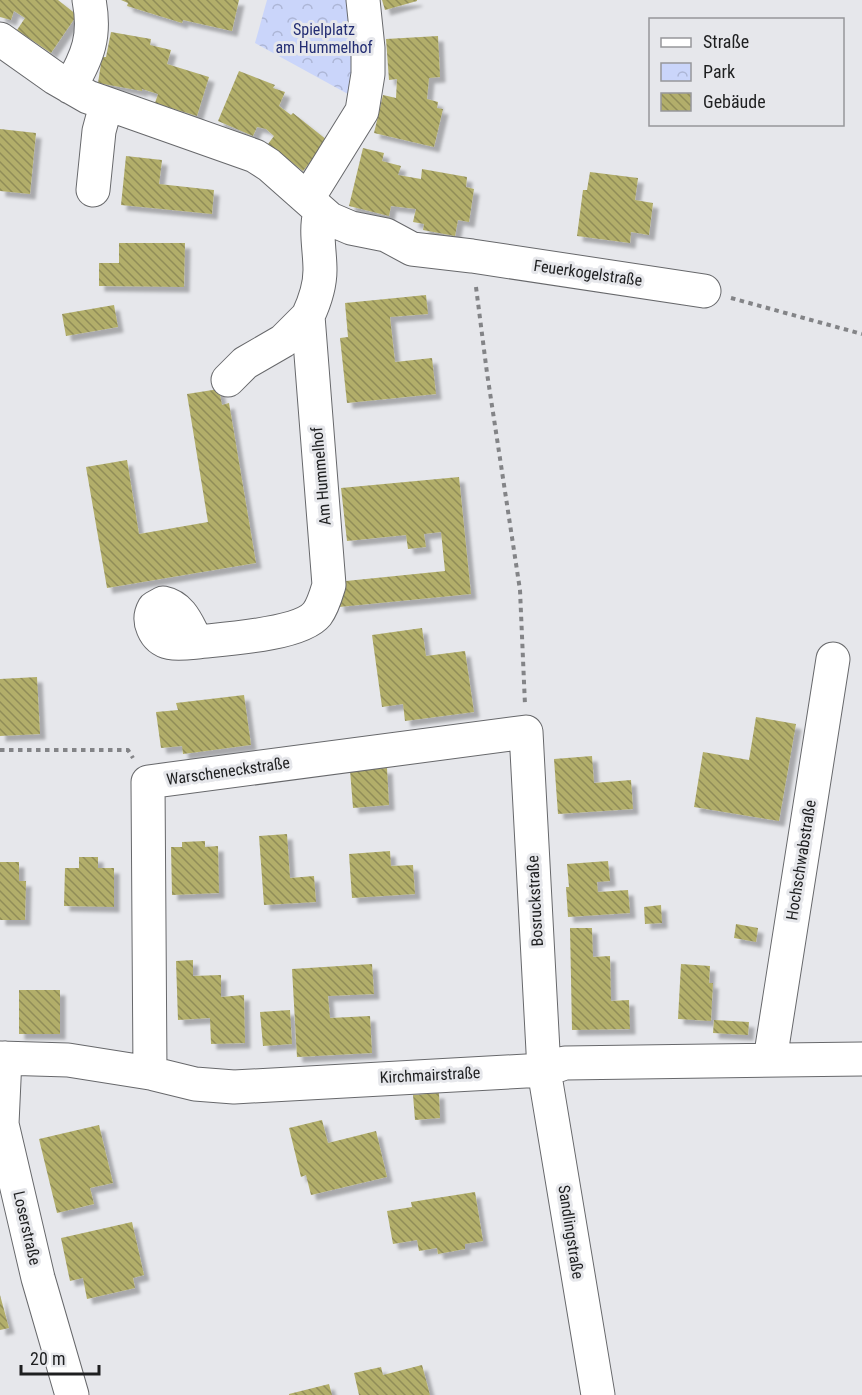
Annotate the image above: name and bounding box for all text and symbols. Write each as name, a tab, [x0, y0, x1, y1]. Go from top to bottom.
legend	[649, 18, 844, 126]
park label: Spielplatz am Hummelhof	[275, 20, 373, 57]
text: Straße	[703, 31, 749, 52]
text: Park	[703, 61, 735, 82]
text: Gebäude	[703, 91, 766, 112]
street label: Feuerkogelstraße	[532, 256, 644, 290]
street label: Am Hummelhof	[307, 426, 335, 526]
street label: Warscheneckstraße	[165, 753, 291, 789]
street label: Hochschwabstraße	[782, 798, 820, 922]
street label: Bosruckstraße	[523, 855, 547, 947]
street label: Kirchmairstraße	[379, 1063, 481, 1087]
street label: Sandlingstraße	[554, 1184, 588, 1280]
street label: Loserstraße	[9, 1189, 45, 1267]
scale bar	[21, 1338, 99, 1376]
text: 20 m	[30, 1348, 65, 1369]

